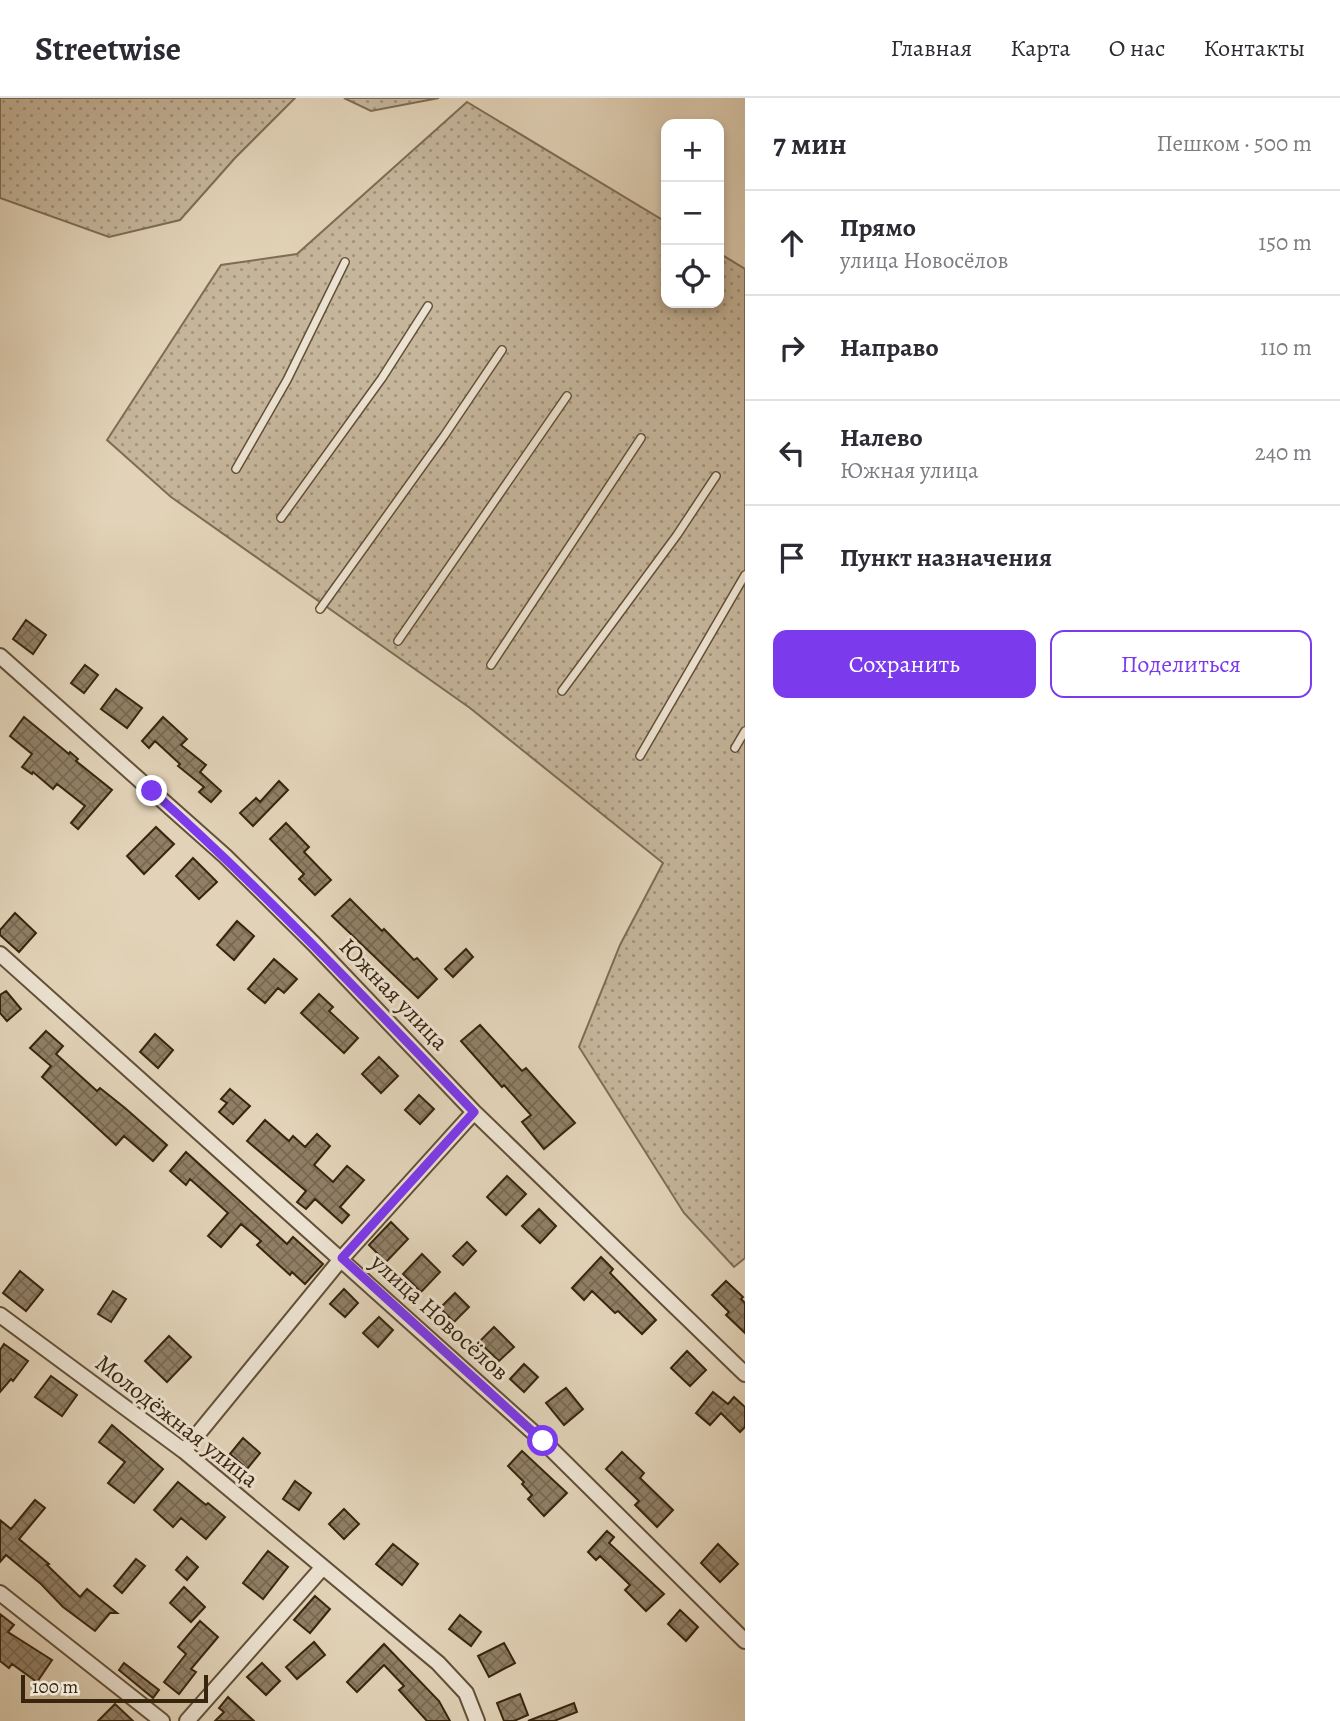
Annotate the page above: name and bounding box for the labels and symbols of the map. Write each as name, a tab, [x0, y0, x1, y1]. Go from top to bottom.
route end	[136, 775, 167, 806]
street label: Южная улица	[332, 931, 456, 1057]
street label: улица Новосёлов	[363, 1246, 516, 1388]
street label: Молодёжная улица	[89, 1347, 265, 1495]
route start	[527, 1425, 558, 1456]
scale bar	[21, 1672, 208, 1704]

